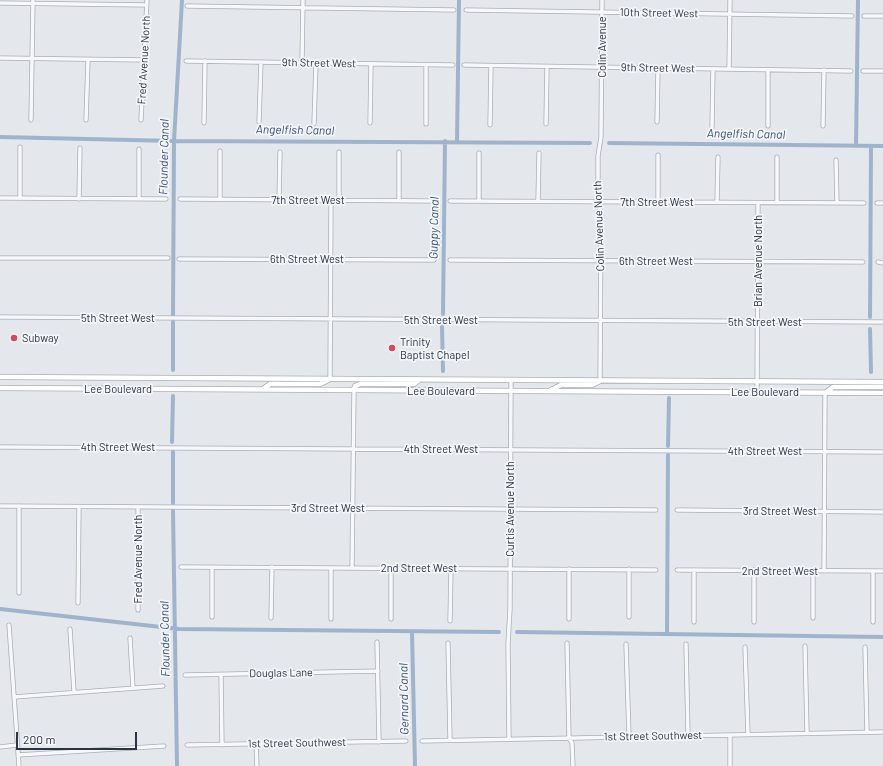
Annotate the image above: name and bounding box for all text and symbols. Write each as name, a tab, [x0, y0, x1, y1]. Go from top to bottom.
street label: 10th Street West	[620, 6, 698, 20]
street label: Fred Avenue North	[135, 15, 153, 105]
street label: Colin Avenue	[595, 16, 609, 78]
street label: 9th Street West	[282, 56, 356, 70]
street label: 9th Street West	[621, 61, 695, 75]
water label: Flounder Canal	[156, 119, 172, 195]
water label: Angelfish Canal	[256, 122, 334, 138]
water label: Angelfish Canal	[707, 126, 785, 142]
street label: Colin Avenue North	[591, 180, 607, 272]
street label: 7th Street West	[271, 193, 345, 207]
street label: 7th Street West	[620, 195, 694, 209]
water label: Guppy Canal	[426, 197, 442, 259]
street label: Brian Avenue North	[751, 215, 765, 307]
street label: 6th Street West	[270, 252, 344, 266]
street label: 6th Street West	[619, 254, 693, 268]
street label: 5th Street West	[81, 311, 155, 325]
street label: 5th Street West	[404, 313, 478, 327]
street label: 5th Street West	[728, 315, 802, 329]
place label: Subway	[22, 331, 59, 345]
marker: Subway	[9, 333, 19, 343]
place label: Trinity Baptist Chapel	[400, 335, 469, 361]
marker: Trinity Baptist Chapel	[387, 343, 397, 353]
street label: Lee Boulevard	[84, 382, 152, 396]
street label: Lee Boulevard	[407, 384, 475, 398]
street label: Lee Boulevard	[731, 385, 799, 399]
street label: 4th Street West	[81, 440, 155, 454]
street label: 4th Street West	[404, 442, 478, 456]
street label: 4th Street West	[728, 444, 802, 458]
street label: Curtis Avenue North	[503, 461, 517, 557]
street label: 3rd Street West	[291, 501, 365, 515]
street label: 3rd Street West	[743, 504, 817, 518]
street label: Fred Avenue North	[131, 515, 145, 603]
street label: 2nd Street West	[381, 561, 457, 575]
street label: 2nd Street West	[742, 564, 818, 578]
water label: Flounder Canal	[157, 601, 173, 677]
water label: Gernard Canal	[396, 663, 412, 735]
street label: Douglas Lane	[249, 666, 313, 680]
scale bar	[18, 724, 139, 750]
street label: 1st Street Southwest	[604, 729, 702, 743]
text: 200 m	[23, 732, 55, 746]
street label: 1st Street Southwest	[248, 736, 346, 750]

